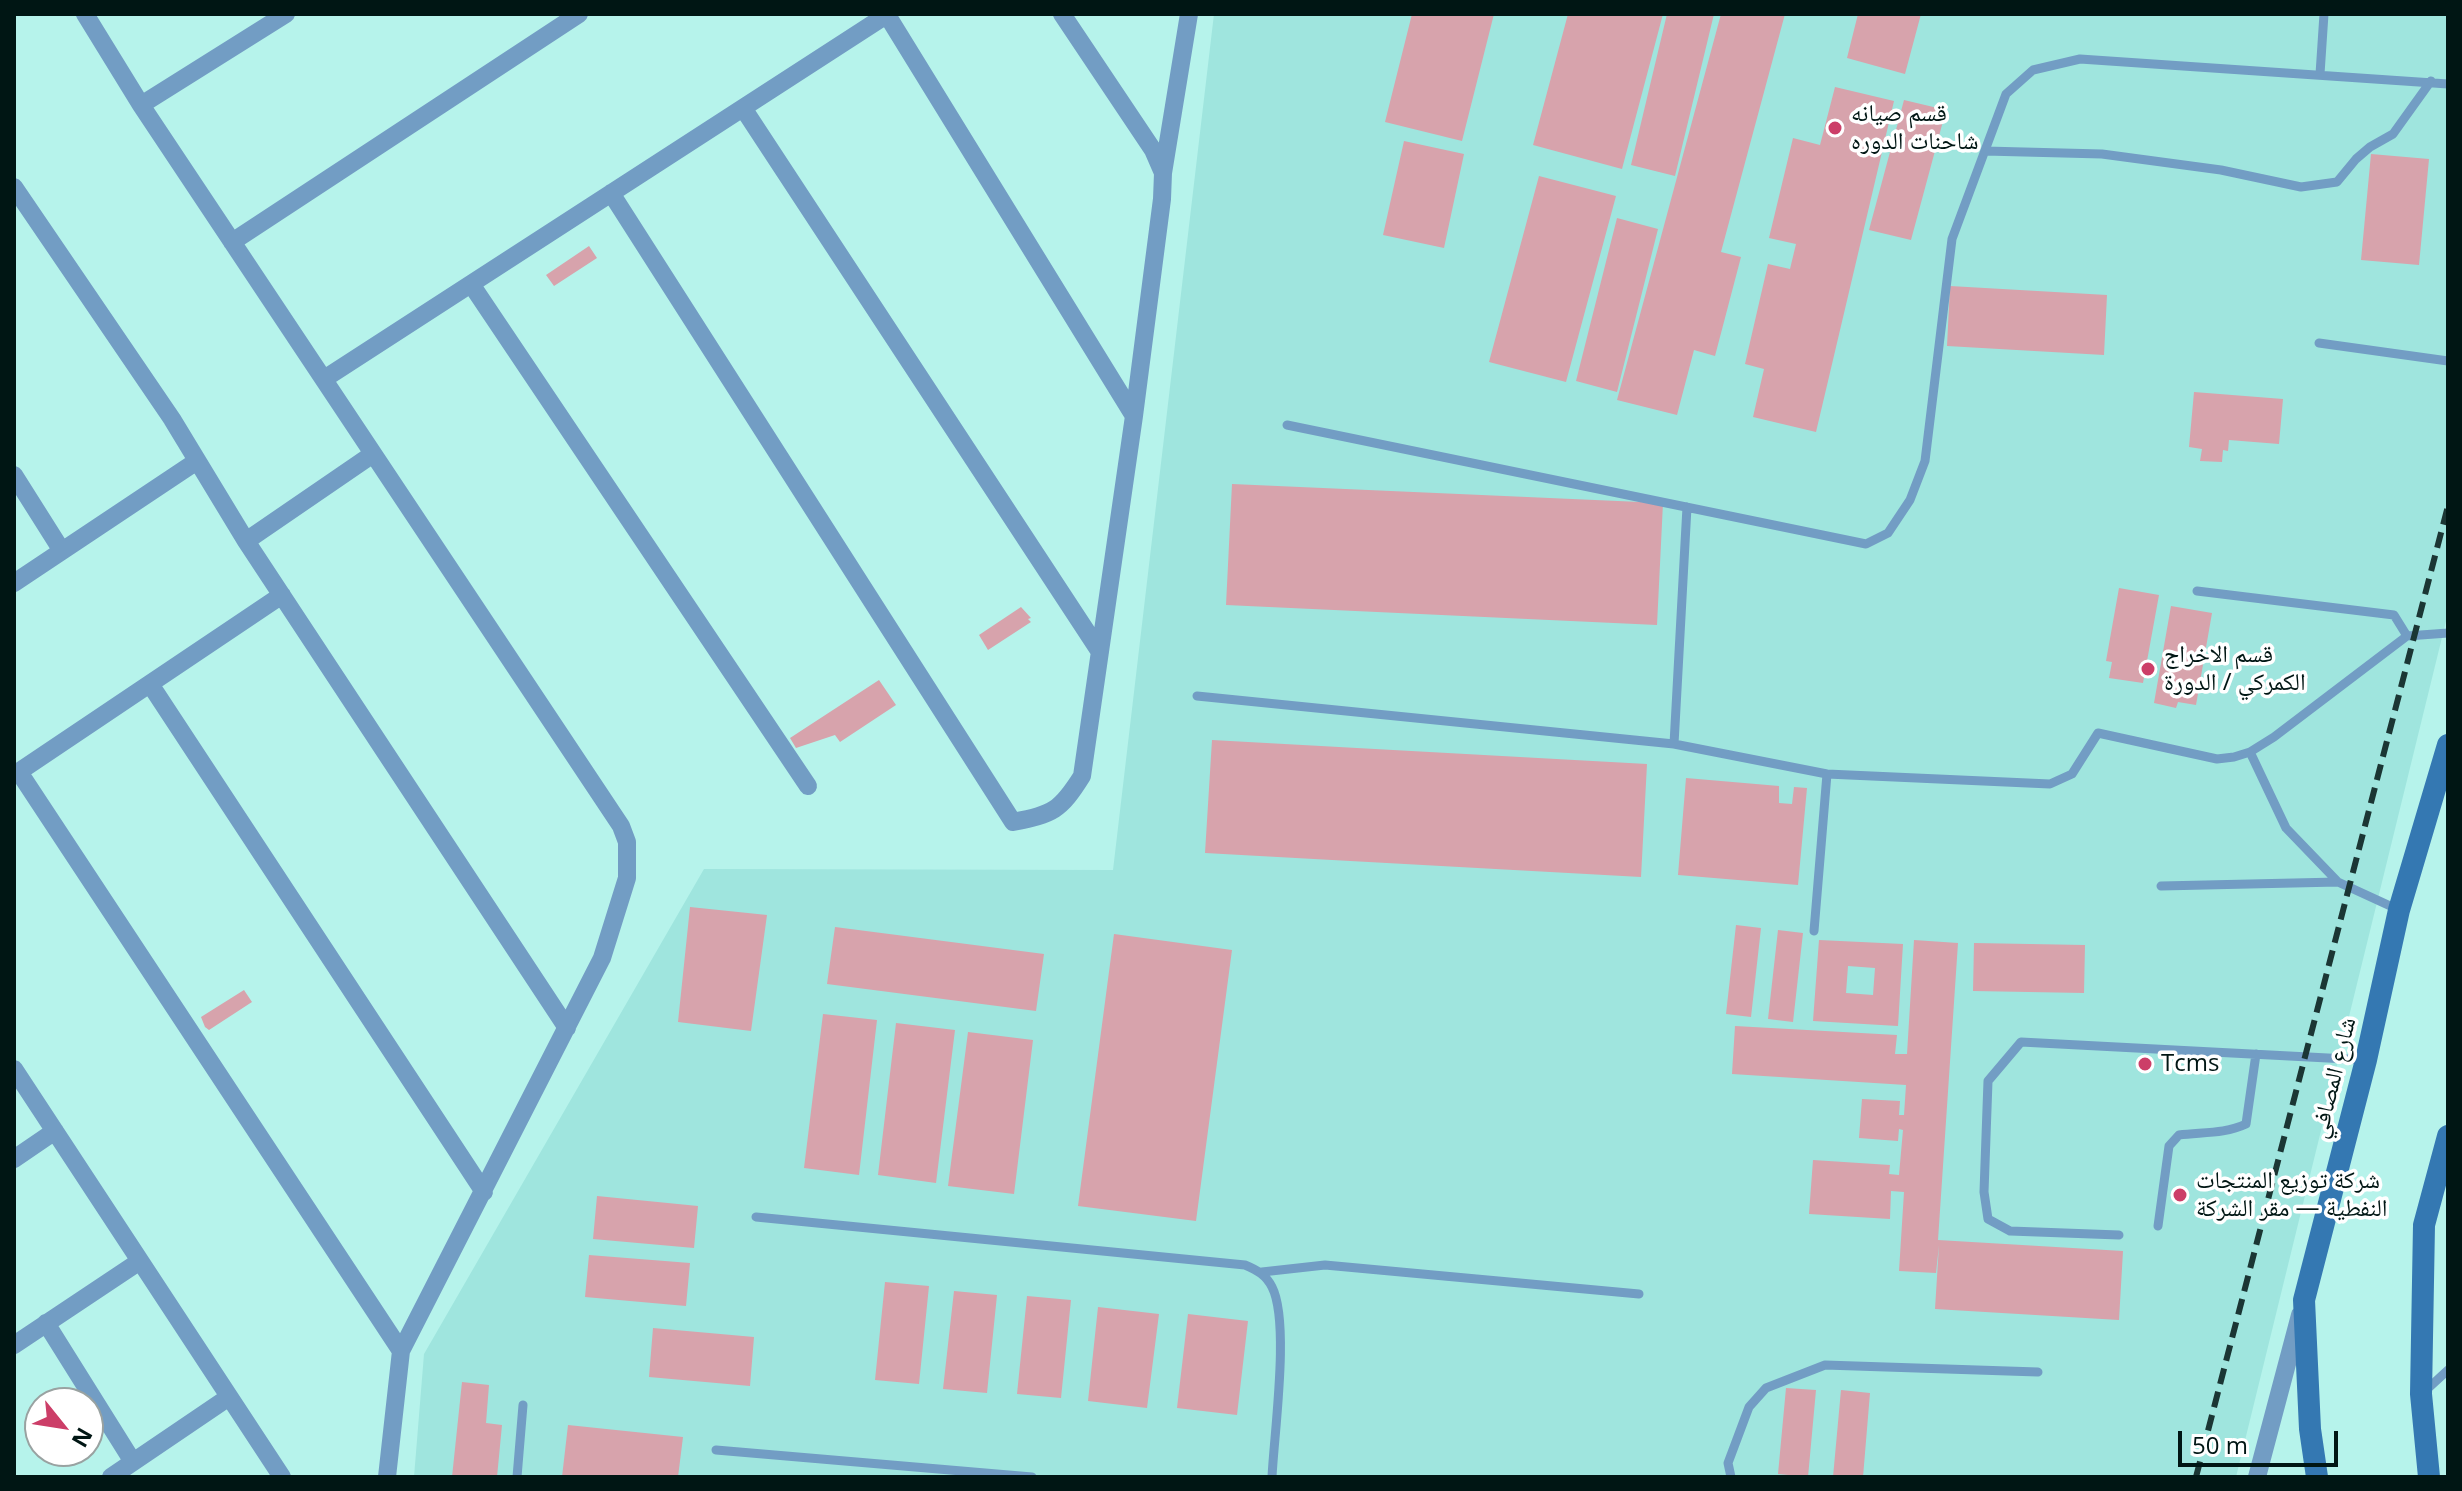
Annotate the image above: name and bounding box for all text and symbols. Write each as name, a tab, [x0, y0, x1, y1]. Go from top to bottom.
place label: قسم صيانه شاحنات الدوره	[1851, 100, 1978, 156]
marker: قسم صيانه شاحنات الدوره	[1826, 119, 1844, 137]
place label: قسم الاخراج الكمركي / الدورة	[2164, 641, 2306, 697]
marker: قسم الاخراج الكمركي / الدورة	[2139, 660, 2157, 678]
street label: شارع المصافي	[2305, 1014, 2363, 1142]
place label: Tcms	[2161, 1050, 2219, 1078]
marker: Tcms	[2136, 1055, 2154, 1073]
place label: شركة توزيع المنتجات النفطية — مقر الشركة	[2196, 1167, 2388, 1223]
marker: شركة توزيع المنتجات النفطية — مقر الشركة	[2171, 1186, 2189, 1204]
north arrow	[24, 1387, 104, 1467]
scale bar	[2182, 1415, 2342, 1465]
text: N	[66, 1423, 101, 1453]
text: 50 m	[2192, 1428, 2248, 1461]

